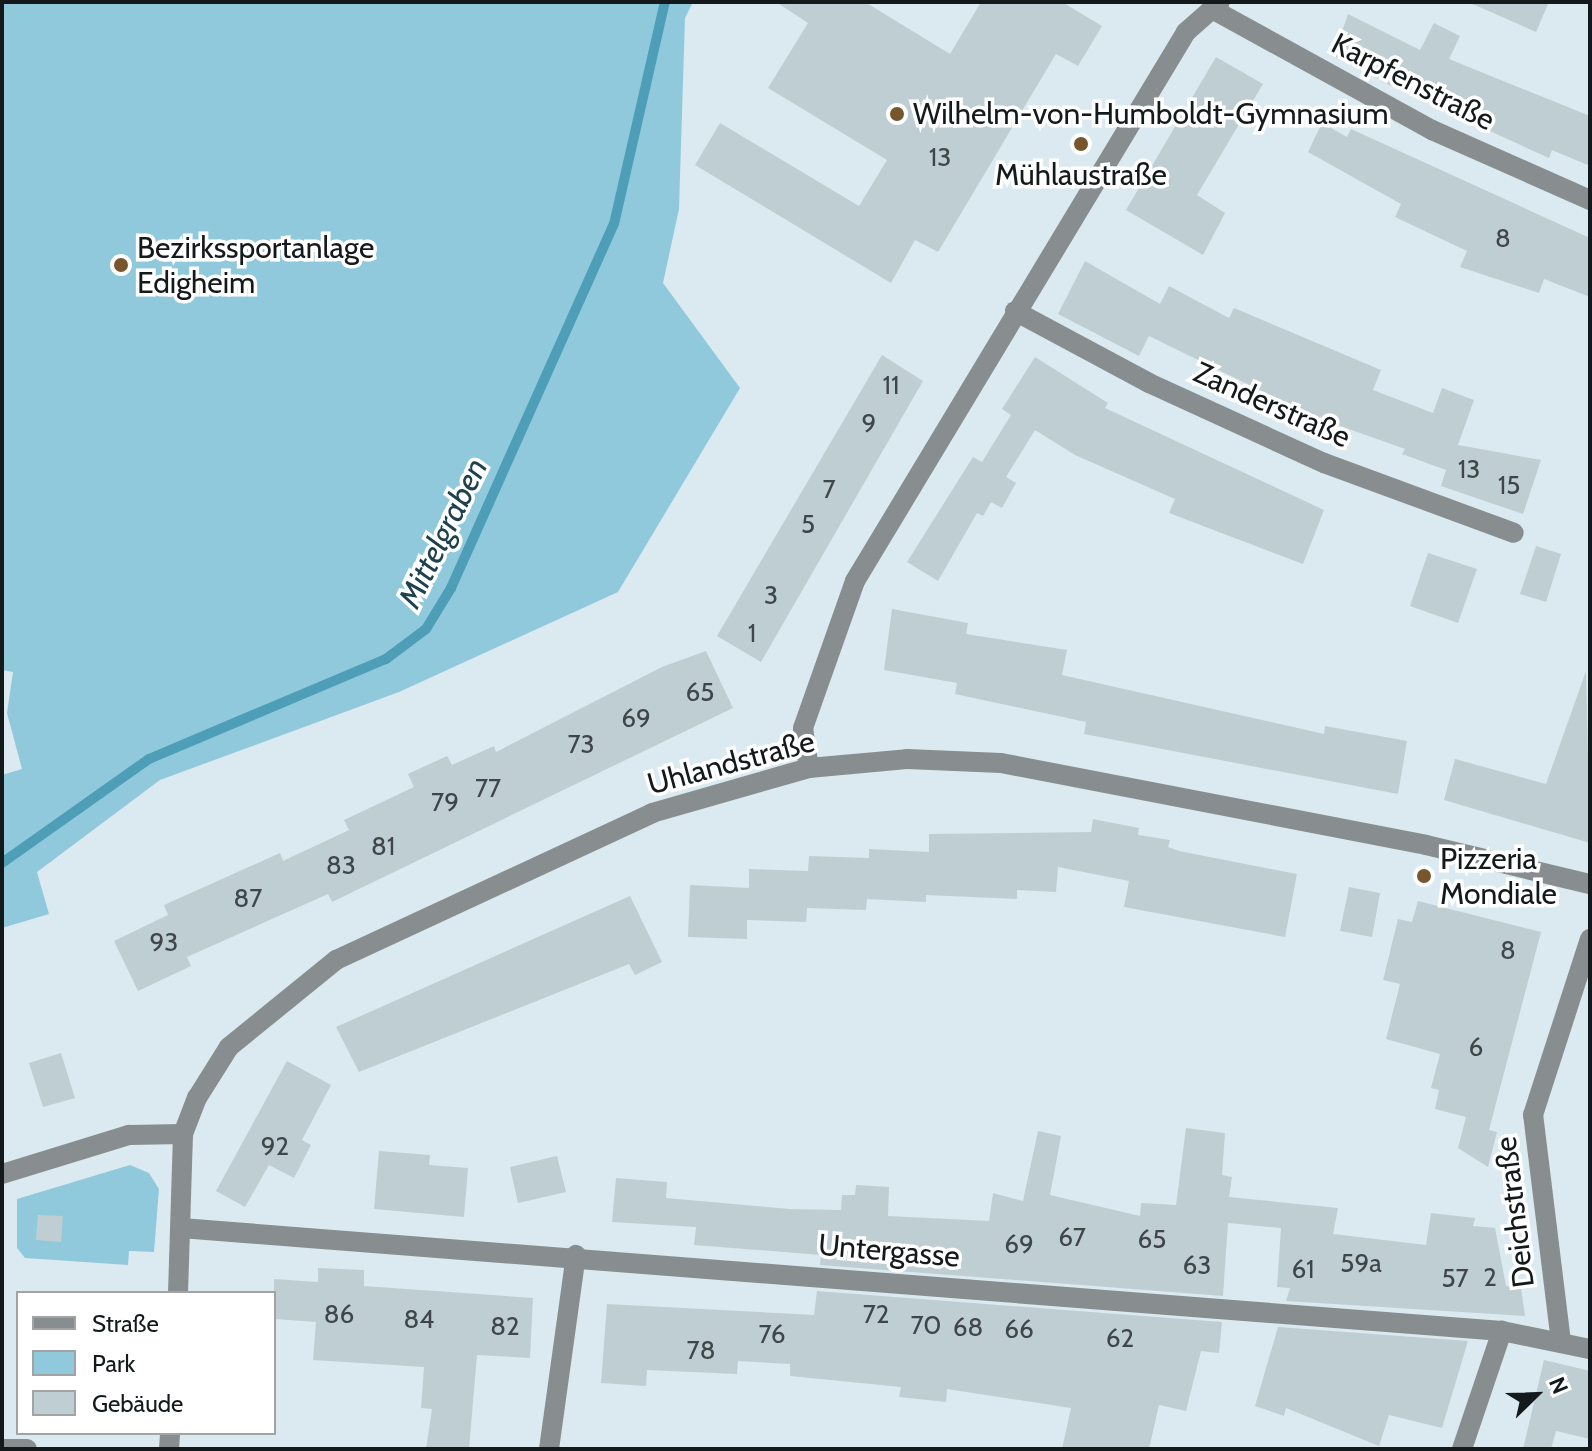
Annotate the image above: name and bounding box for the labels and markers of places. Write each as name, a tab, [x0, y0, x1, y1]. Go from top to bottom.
place label: Wilhelm-von-Humboldt-Gymnasium	[913, 96, 1388, 132]
marker: Wilhelm-von-Humboldt-Gymnasium	[888, 105, 906, 123]
marker: Mühlaustraße	[1072, 135, 1090, 153]
place label: Mühlaustraße	[995, 157, 1167, 193]
place label: Bezirkssportanlage Edigheim	[137, 230, 374, 300]
marker: Bezirkssportanlage Edigheim	[112, 256, 130, 274]
place label: Pizzeria Mondiale	[1440, 841, 1557, 912]
marker: Pizzeria Mondiale	[1415, 867, 1433, 885]

